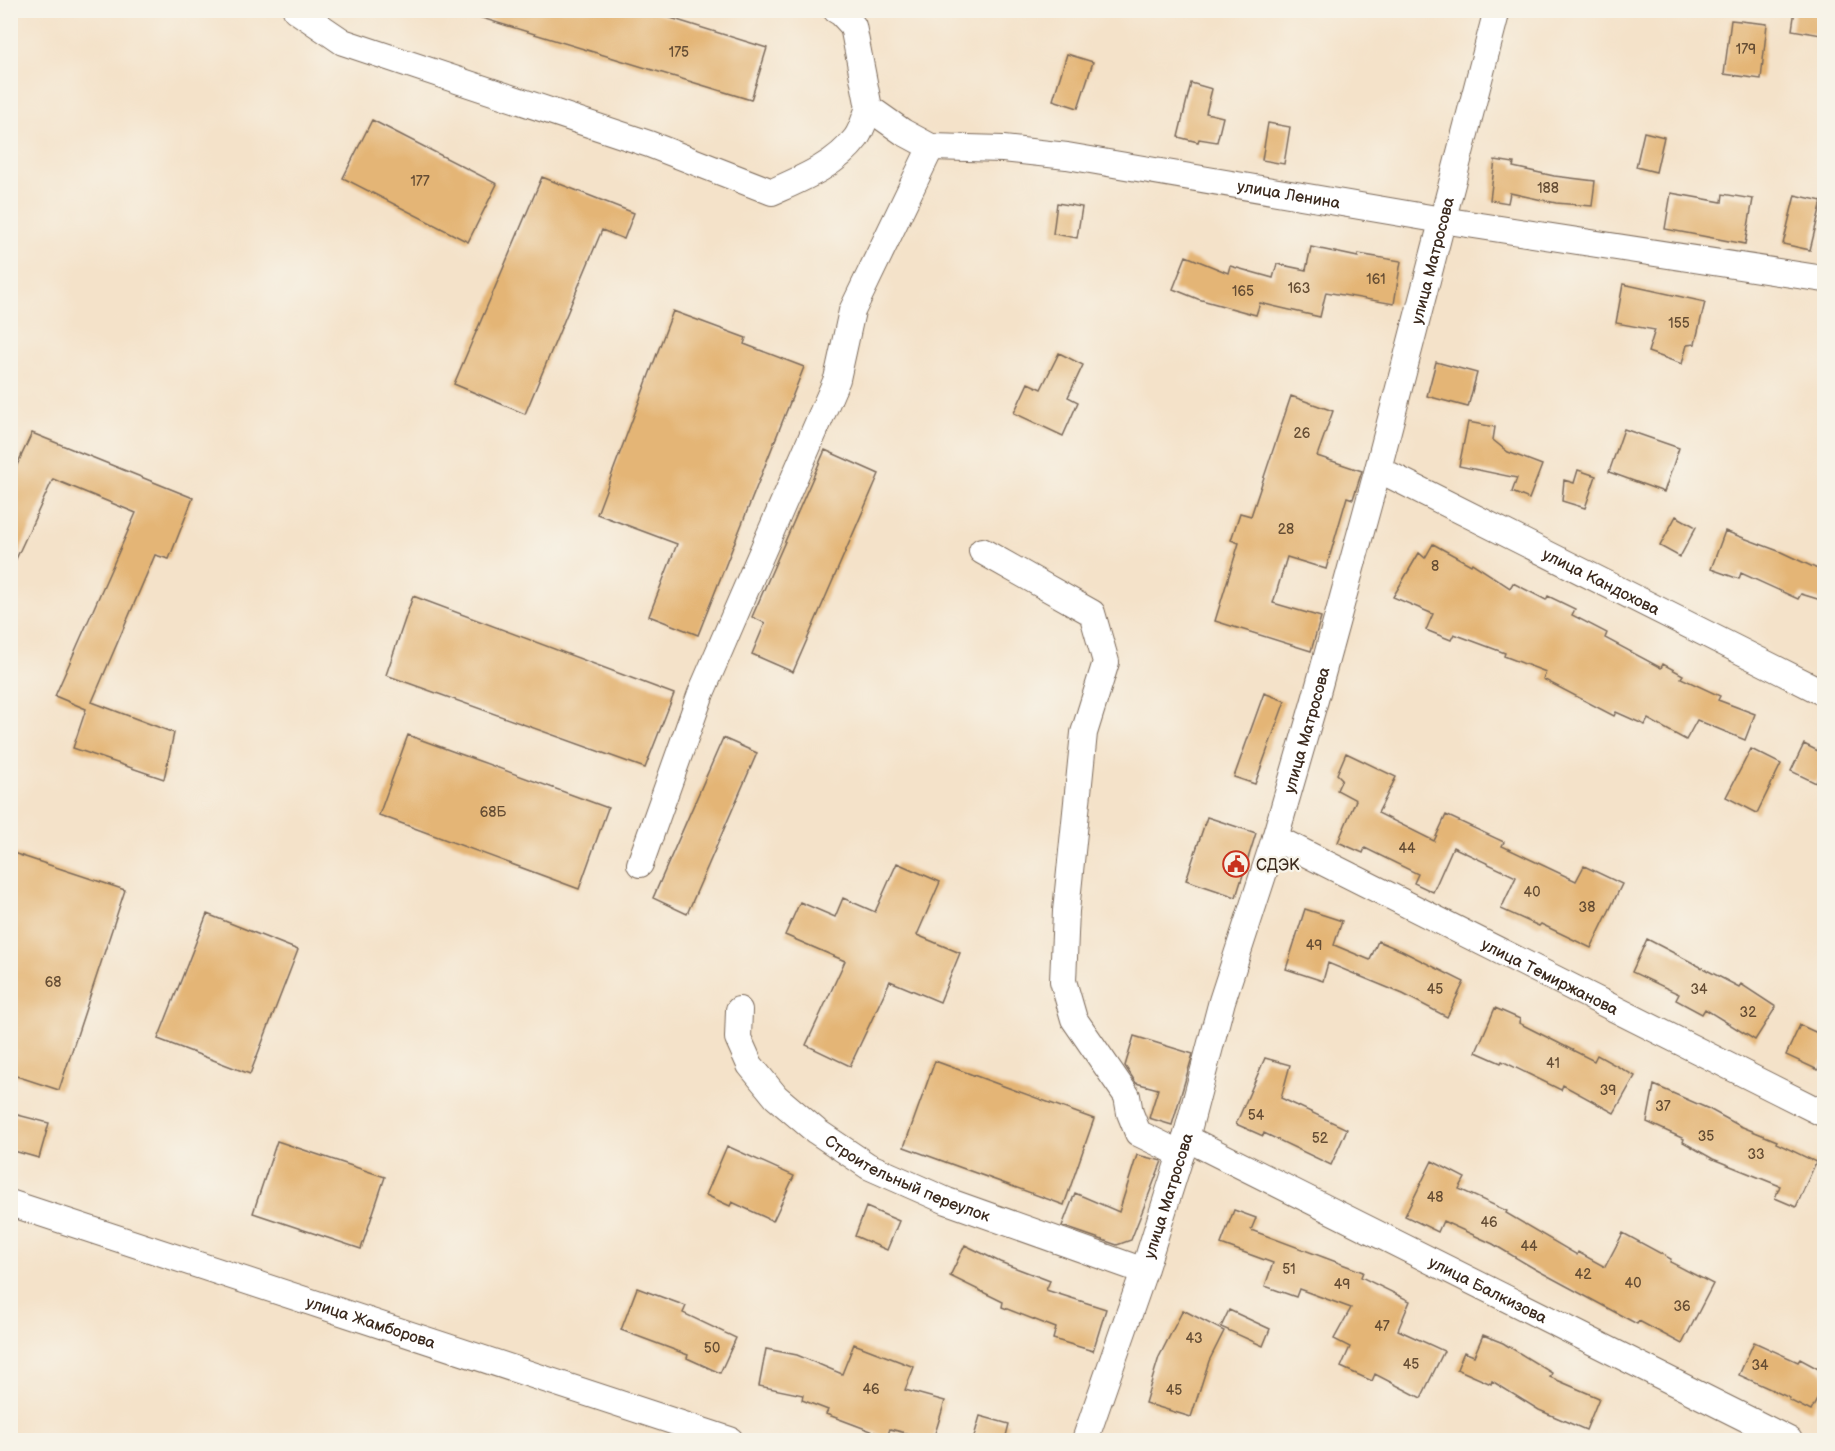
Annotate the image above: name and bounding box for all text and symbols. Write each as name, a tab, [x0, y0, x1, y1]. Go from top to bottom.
house number: 179	[1736, 41, 1756, 58]
house number: 175	[669, 44, 689, 61]
house number: 177	[410, 173, 430, 190]
street label: улица Ленина	[1236, 177, 1342, 214]
house number: 188	[1537, 180, 1559, 197]
street label: улица Матросова	[1408, 195, 1459, 326]
house number: 161	[1366, 271, 1386, 288]
house number: 163	[1288, 280, 1310, 297]
house number: 165	[1232, 283, 1254, 300]
house number: 155	[1668, 315, 1690, 332]
house number: 26	[1294, 425, 1311, 442]
house number: 28	[1278, 521, 1294, 538]
street label: улица Кандохова	[1539, 545, 1663, 620]
house number: 8	[1431, 558, 1439, 575]
street label: улица Матросова	[1280, 665, 1335, 796]
house number: 68Б	[480, 804, 507, 821]
house number: 44	[1398, 840, 1416, 857]
public building icon: СДЭК	[1221, 849, 1251, 879]
place label: СДЭК	[1256, 856, 1300, 875]
house number: 40	[1524, 884, 1540, 901]
house number: 38	[1579, 899, 1595, 916]
street label: улица Темиржанова	[1478, 935, 1622, 1020]
house number: 49	[1306, 937, 1322, 954]
house number: 68	[45, 974, 61, 991]
house number: 45	[1427, 981, 1443, 998]
house number: 34	[1690, 981, 1708, 998]
house number: 32	[1740, 1004, 1757, 1021]
house number: 41	[1546, 1055, 1560, 1072]
house number: 39	[1600, 1082, 1616, 1099]
house number: 37	[1655, 1098, 1671, 1115]
house number: 54	[1248, 1107, 1265, 1124]
house number: 35	[1698, 1128, 1714, 1145]
house number: 52	[1312, 1130, 1329, 1147]
street label: улица Матросова	[1141, 1131, 1198, 1261]
street label: Строительный переулок	[821, 1132, 993, 1227]
house number: 33	[1747, 1146, 1765, 1163]
house number: 48	[1427, 1189, 1443, 1206]
house number: 46	[1480, 1214, 1498, 1231]
house number: 44	[1520, 1238, 1538, 1255]
street label: улица Балкизова	[1425, 1253, 1550, 1328]
house number: 51	[1282, 1261, 1296, 1278]
house number: 42	[1575, 1266, 1592, 1283]
house number: 40	[1625, 1275, 1641, 1292]
house number: 49	[1334, 1276, 1350, 1293]
street label: улица Жамборова	[303, 1293, 438, 1354]
house number: 36	[1673, 1298, 1691, 1315]
house number: 47	[1374, 1318, 1390, 1335]
house number: 43	[1185, 1330, 1203, 1347]
house number: 50	[704, 1340, 720, 1357]
house number: 45	[1403, 1356, 1419, 1373]
house number: 34	[1751, 1357, 1769, 1374]
house number: 46	[862, 1381, 880, 1398]
house number: 45	[1166, 1382, 1182, 1399]

